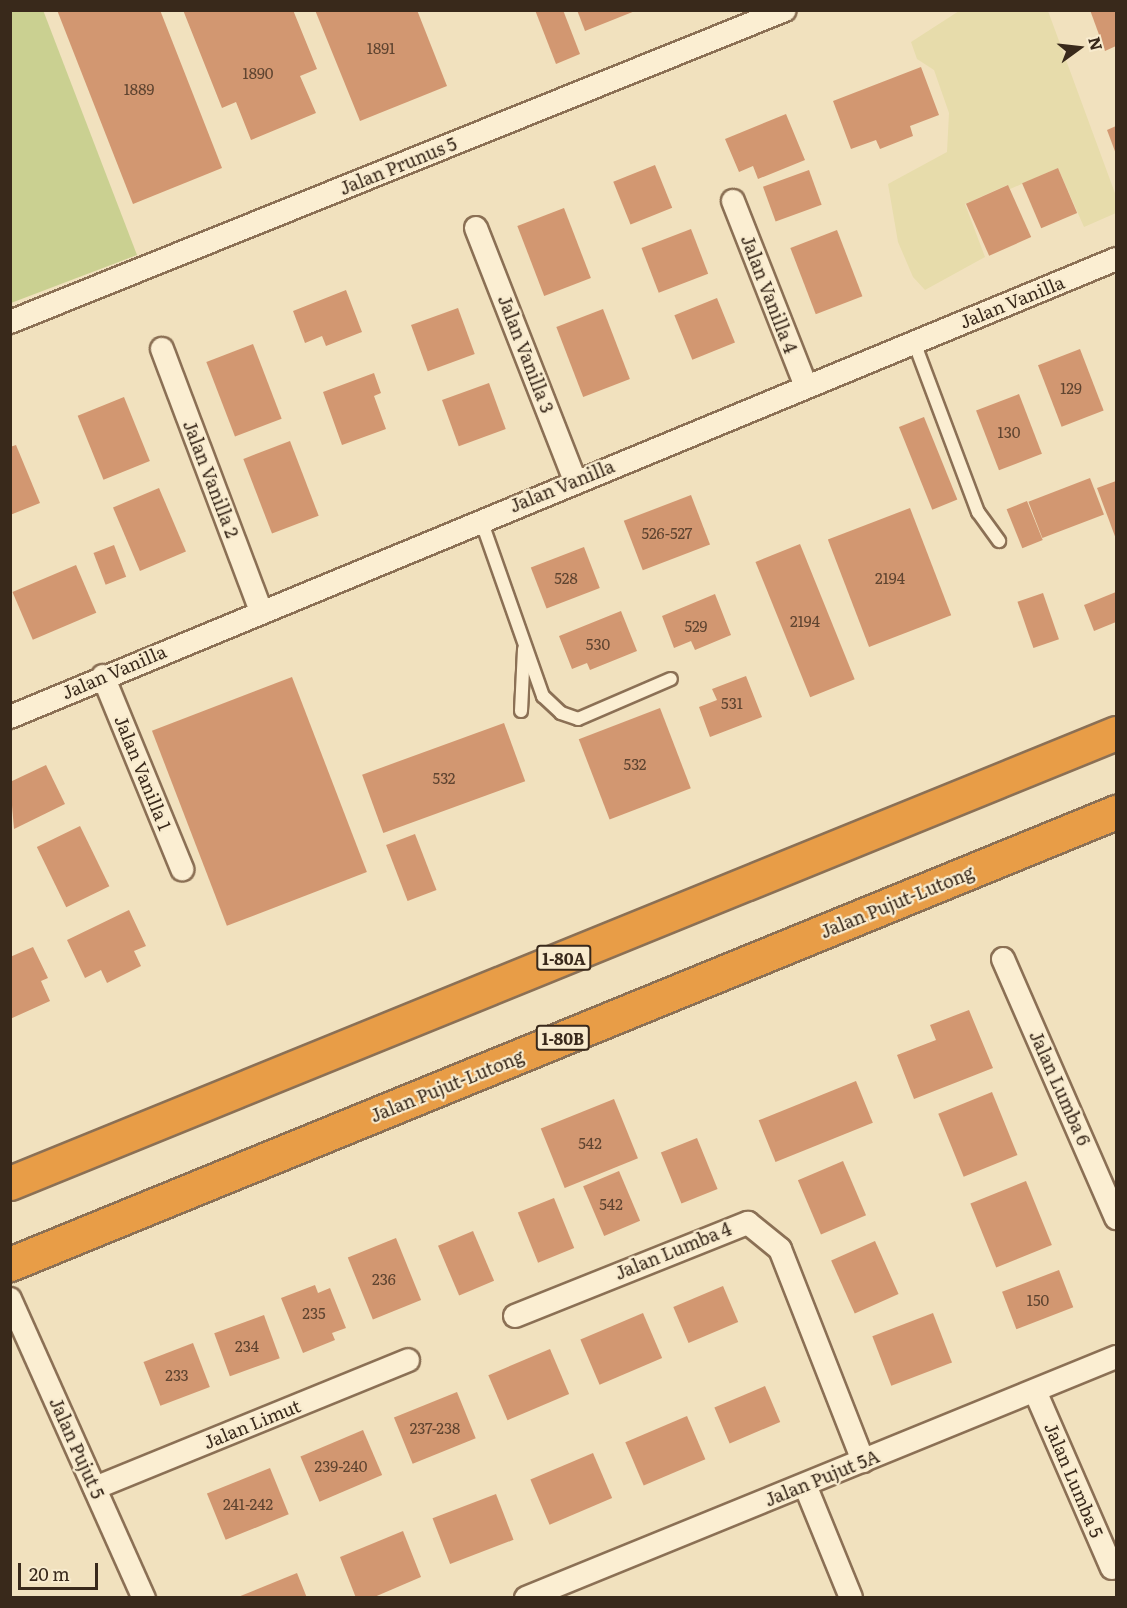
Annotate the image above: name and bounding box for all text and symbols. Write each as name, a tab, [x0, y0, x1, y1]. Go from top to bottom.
north arrow	[1049, 18, 1109, 78]
text: N	[1083, 34, 1110, 53]
house number: 1891	[367, 39, 395, 57]
house number: 1890	[243, 64, 273, 82]
house number: 1889	[124, 80, 154, 98]
street label: Jalan Prunus 5	[336, 133, 460, 199]
street label: Jalan Vanilla 4	[737, 232, 801, 356]
street label: Jalan Vanilla	[956, 271, 1068, 333]
street label: Jalan Vanilla 3	[494, 292, 558, 416]
house number: 129	[1060, 379, 1082, 397]
street label: Jalan Vanilla 2	[179, 417, 243, 541]
house number: 130	[998, 423, 1020, 441]
street label: Jalan Vanilla	[506, 455, 618, 517]
house number: 526-527	[642, 524, 692, 542]
house number: 528	[554, 569, 578, 587]
house number: 2194	[875, 569, 905, 587]
house number: 2194	[790, 612, 820, 630]
house number: 529	[685, 617, 707, 635]
house number: 530	[586, 635, 610, 653]
street label: Jalan Vanilla	[59, 640, 169, 704]
house number: 531	[721, 694, 743, 712]
street label: Jalan Vanilla 1	[110, 712, 176, 834]
house number: 532	[624, 755, 646, 773]
house number: 532	[433, 769, 455, 787]
street label: Jalan Pujut-Lutong	[817, 861, 977, 943]
road number: 1-80A	[536, 945, 592, 971]
road number: 1-80B	[534, 1025, 592, 1051]
street label: Jalan Lumba 6	[1025, 1027, 1095, 1149]
street label: Jalan Pujut-Lutong	[367, 1045, 527, 1127]
house number: 542	[578, 1134, 602, 1152]
house number: 542	[599, 1195, 623, 1213]
street label: Jalan Lumba 4	[612, 1218, 734, 1284]
house number: 236	[372, 1270, 396, 1288]
house number: 150	[1027, 1291, 1049, 1309]
house number: 235	[302, 1304, 326, 1322]
house number: 234	[235, 1337, 259, 1355]
house number: 233	[165, 1366, 189, 1384]
street label: Jalan Pujut 5	[45, 1394, 109, 1502]
street label: Jalan Limut	[200, 1395, 304, 1453]
house number: 237-238	[410, 1419, 460, 1437]
street label: Jalan Lumba 5	[1040, 1419, 1108, 1541]
street label: Jalan Pujut 5A	[761, 1445, 883, 1511]
house number: 239-240	[315, 1457, 367, 1475]
house number: 241-242	[223, 1495, 273, 1513]
scale bar	[21, 1551, 100, 1589]
text: 20 m	[29, 1560, 70, 1587]

